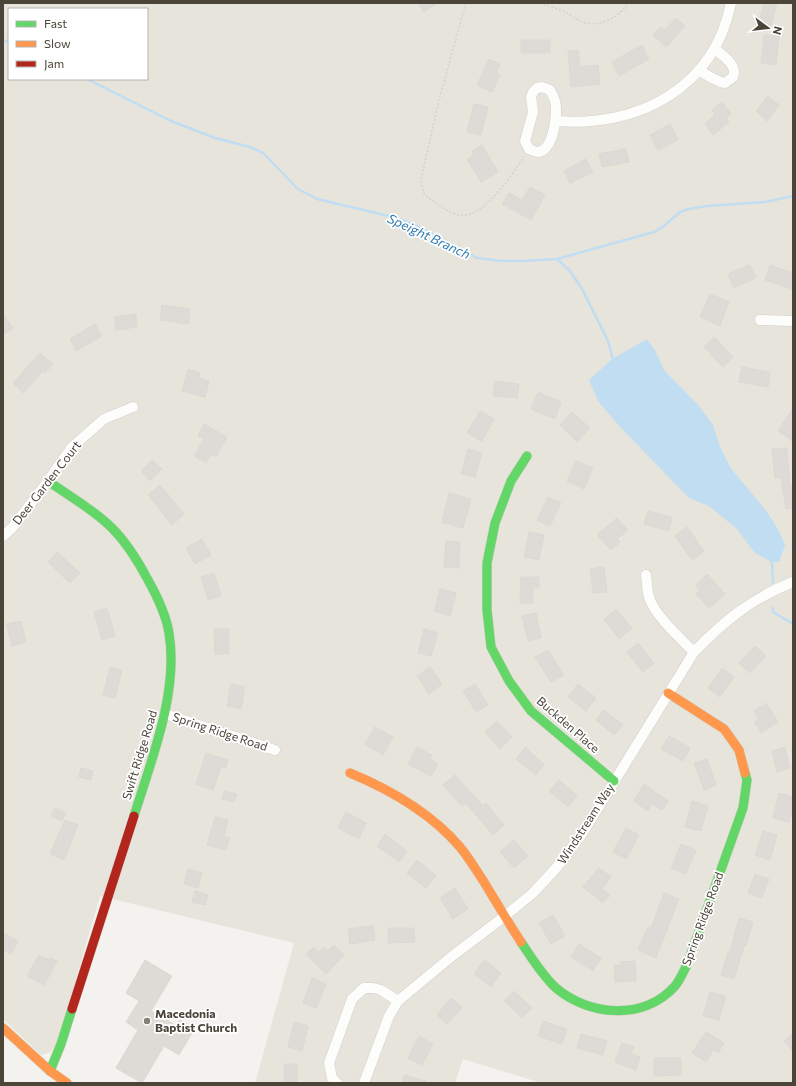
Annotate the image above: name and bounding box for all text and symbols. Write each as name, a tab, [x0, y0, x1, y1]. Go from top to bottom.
legend	[8, 8, 148, 80]
north arrow	[748, 8, 788, 48]
text: Fast	[44, 16, 67, 30]
text: N	[771, 25, 785, 36]
text: Slow	[44, 36, 71, 50]
text: Jam	[44, 56, 64, 71]
water label: Speight Branch	[385, 210, 473, 262]
street label: Deer Garden Court	[9, 438, 83, 527]
street label: Buckden Place	[535, 693, 603, 755]
street label: Swift Ridge Road	[119, 708, 159, 801]
street label: Spring Ridge Road	[171, 709, 270, 753]
street label: Windstream Way	[554, 780, 616, 866]
street label: Spring Ridge Road	[679, 870, 726, 967]
place label: Macedonia Baptist Church	[155, 1006, 237, 1034]
marker: Macedonia Baptist Church	[142, 1016, 152, 1026]

